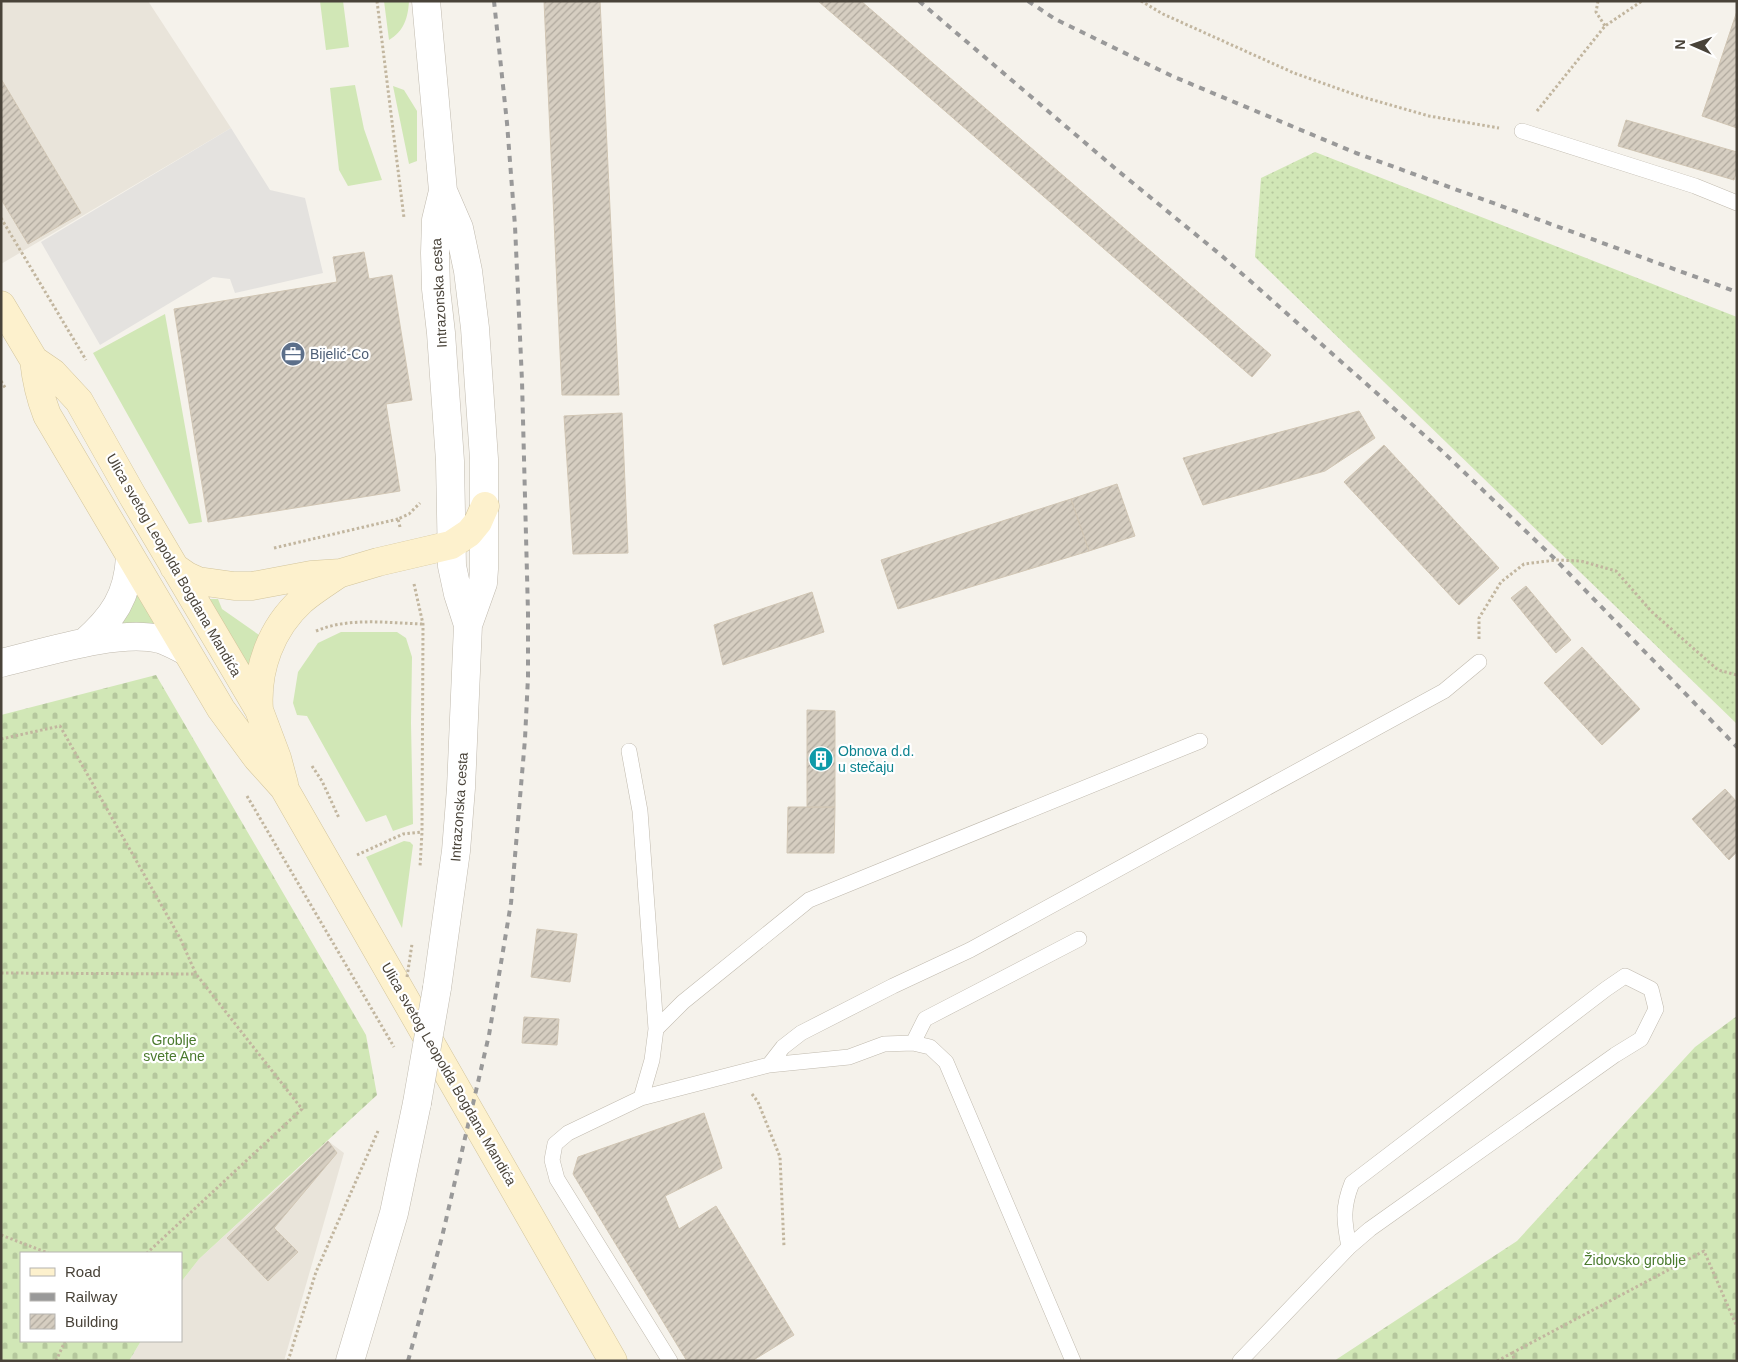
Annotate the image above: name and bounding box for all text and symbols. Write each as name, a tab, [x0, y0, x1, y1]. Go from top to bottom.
north arrow	[1668, 20, 1718, 70]
text: N	[1672, 39, 1688, 50]
street label: Intrazonska cesta	[428, 238, 450, 348]
office icon: Bijelić-Co	[280, 341, 306, 367]
place label: Bijelić-Co	[310, 346, 369, 362]
street label: Ulica svetog Leopolda Bogdana Mandića	[103, 451, 245, 679]
place label: Obnova d.d. u stečaju	[838, 743, 914, 775]
building icon: Obnova d.d. u stečaju	[808, 746, 834, 772]
street label: Intrazonska cesta	[447, 752, 471, 862]
street label: Ulica svetog Leopolda Bogdana Mandića	[378, 960, 520, 1188]
park label: Groblje svete Ane	[143, 1032, 205, 1064]
legend	[20, 1252, 182, 1342]
park label: Židovsko groblje	[1584, 1252, 1686, 1268]
text: Road	[65, 1263, 101, 1280]
text: Railway	[65, 1288, 118, 1305]
text: Building	[65, 1313, 118, 1330]

